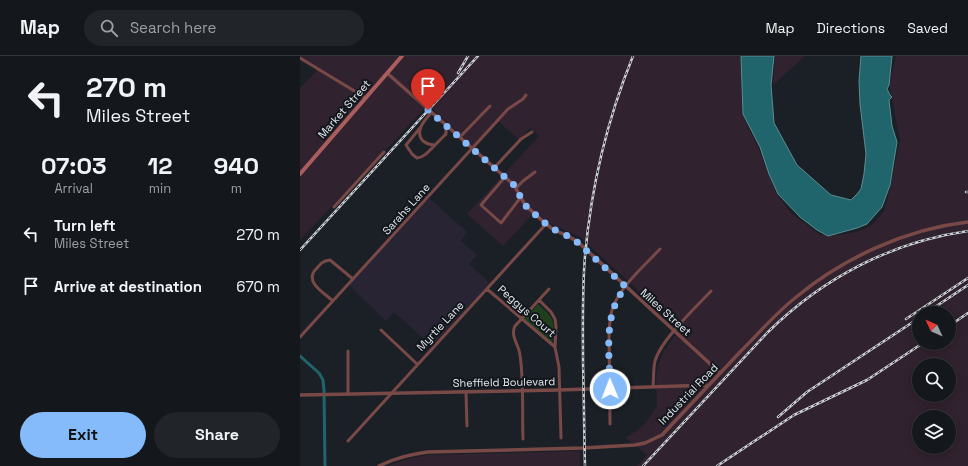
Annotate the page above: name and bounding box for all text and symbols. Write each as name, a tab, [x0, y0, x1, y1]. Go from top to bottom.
search box	[84, 10, 364, 46]
text: Map	[20, 15, 60, 40]
icon: search	[98, 17, 120, 39]
text: Search here	[130, 18, 216, 37]
text: Map	[765, 19, 795, 37]
text: Directions	[817, 19, 885, 37]
text: Saved	[907, 19, 948, 37]
text: 270 m	[86, 69, 167, 105]
pin	[411, 69, 445, 110]
icon: left	[20, 72, 72, 124]
icon: arrive	[417, 75, 439, 97]
street label: Market Street	[315, 77, 373, 141]
text: Miles Street	[86, 104, 190, 127]
text: 07:03	[41, 150, 107, 181]
text: 12	[147, 150, 173, 181]
text: 940	[213, 150, 259, 181]
text: Arrival	[54, 180, 93, 197]
text: min	[149, 180, 171, 197]
text: m	[231, 180, 242, 197]
street label: Sarahs Lane	[379, 180, 433, 238]
text: Turn left	[54, 216, 116, 235]
icon: left	[20, 223, 42, 245]
text: 270 m	[236, 225, 280, 244]
text: Miles Street	[54, 235, 129, 252]
icon: arrive	[20, 275, 42, 297]
text: Arrive at destination	[54, 277, 202, 296]
text: 670 m	[236, 277, 280, 296]
street label: Peggys Court	[495, 282, 559, 340]
street label: Miles Street	[638, 286, 694, 338]
street label: Myrtle Lane	[413, 298, 467, 354]
north arrow	[912, 306, 956, 350]
map controls	[912, 306, 956, 454]
button: search	[912, 358, 956, 402]
street label: Industrial Road	[655, 360, 721, 428]
position arrow	[589, 368, 631, 410]
street label: Sheffield Boulevard	[453, 374, 555, 390]
button: layers	[912, 410, 956, 454]
button: Exit	[20, 412, 146, 458]
button: Share	[154, 412, 280, 458]

